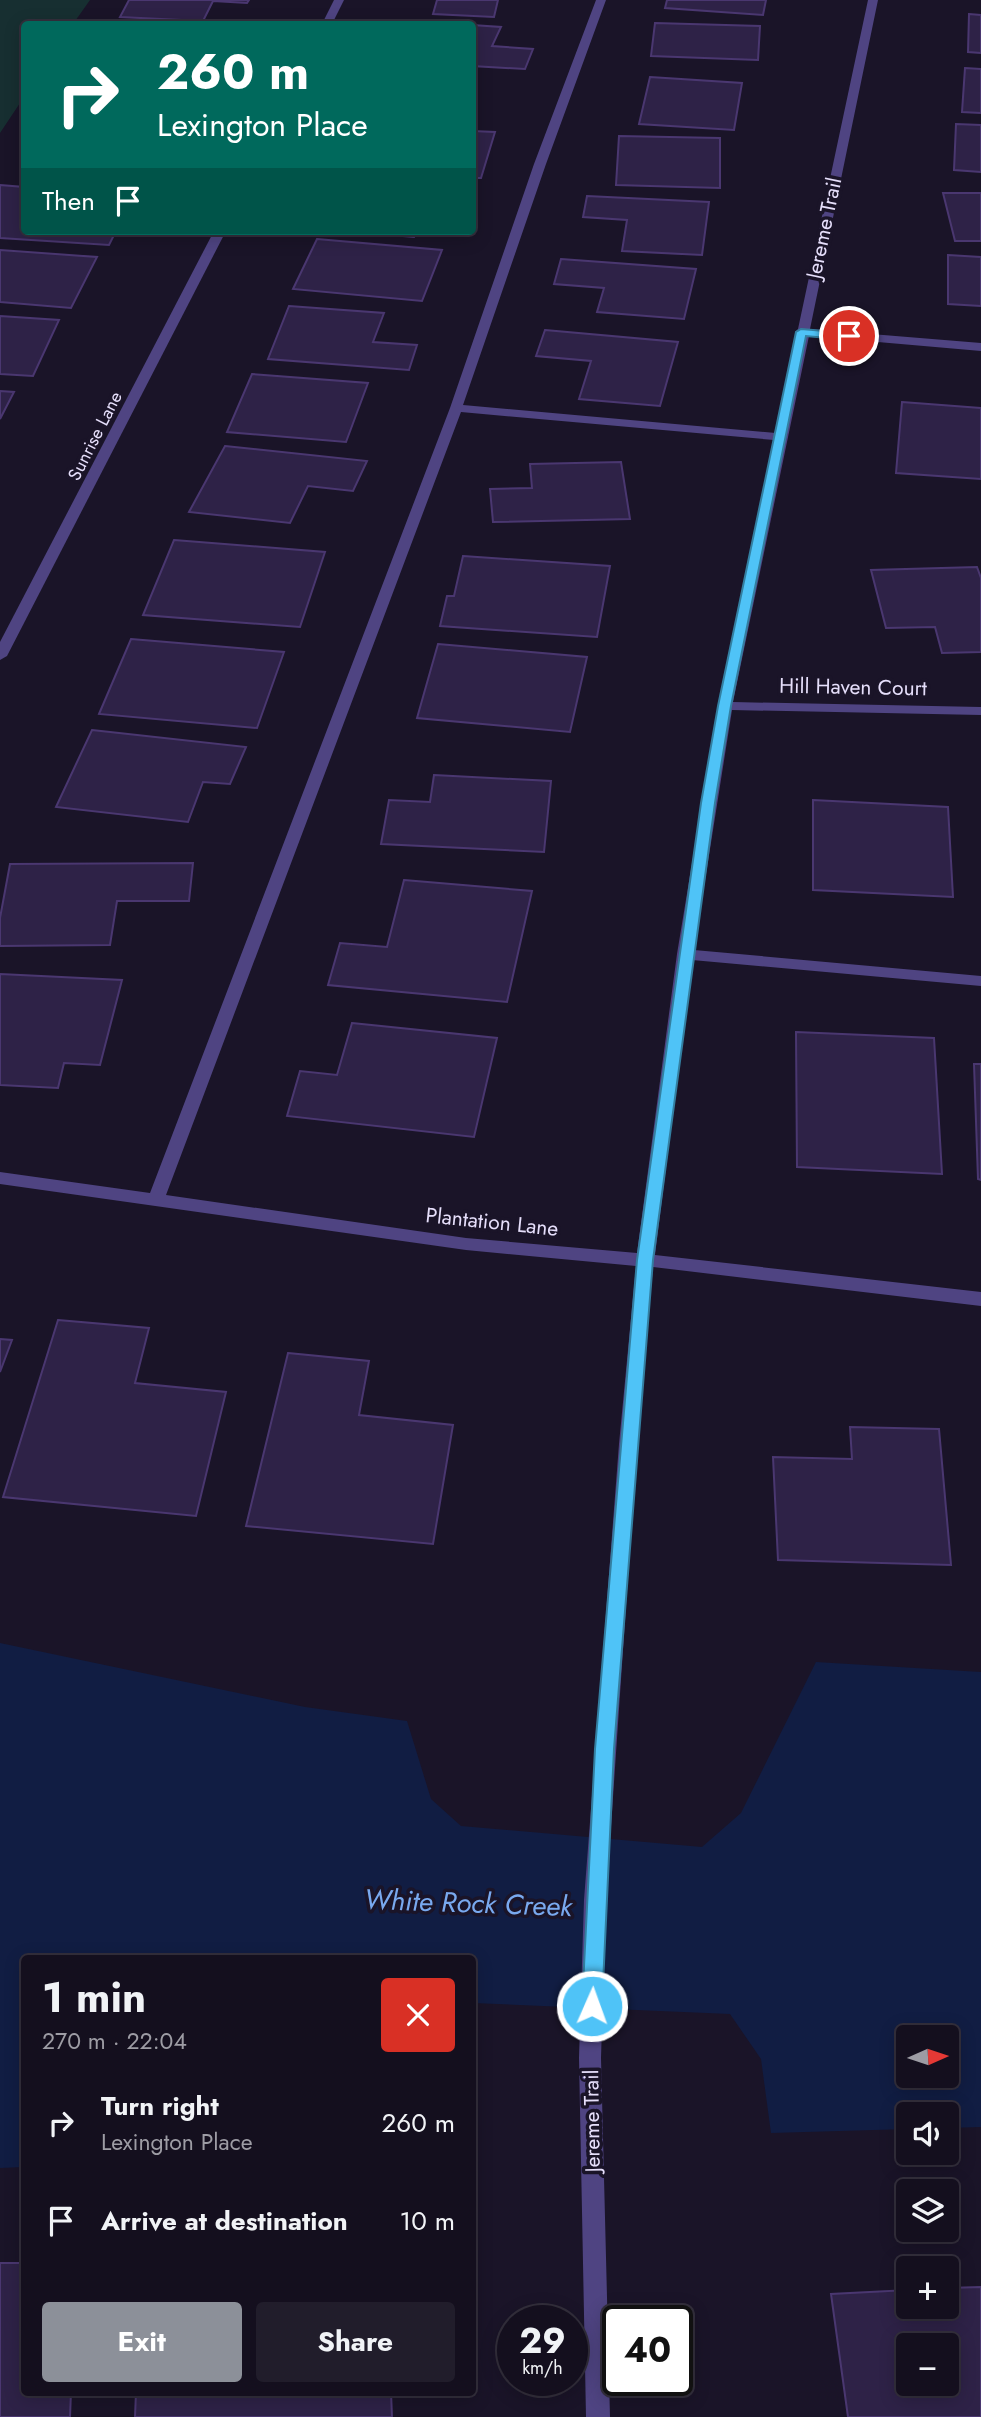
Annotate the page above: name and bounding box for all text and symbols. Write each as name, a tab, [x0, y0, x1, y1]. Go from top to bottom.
text: 260 m	[157, 37, 309, 107]
icon: right	[42, 49, 133, 140]
text: Lexington Place	[157, 102, 368, 148]
street label: Jereme Trail	[798, 175, 849, 284]
text: Then	[42, 182, 95, 220]
icon: arrive	[109, 182, 147, 220]
pin	[819, 306, 879, 366]
icon: arrive	[830, 317, 868, 355]
street label: Sunrise Lane	[61, 387, 129, 485]
street label: Hill Haven Court	[779, 671, 927, 703]
street label: Plantation Lane	[424, 1200, 560, 1244]
water label: White Rock Creek	[363, 1879, 574, 1927]
text: 1 min	[42, 1967, 146, 2028]
position arrow	[555, 1969, 629, 2043]
button: close	[381, 1978, 455, 2052]
text: 270 m · 22:04	[42, 2024, 187, 2058]
north arrow	[896, 2025, 959, 2088]
map controls	[896, 2025, 959, 2396]
street label: Jereme Trail	[576, 2069, 608, 2176]
text: Turn right	[101, 2087, 219, 2125]
button: sound	[896, 2102, 959, 2165]
icon: right	[42, 2104, 80, 2142]
text: 260 m	[382, 2104, 455, 2142]
text: Lexington Place	[101, 2125, 253, 2159]
button: layers	[896, 2179, 959, 2242]
icon: arrive	[42, 2202, 80, 2240]
text: Arrive at destination	[101, 2202, 348, 2240]
text: 10 m	[400, 2202, 455, 2240]
button: +	[896, 2256, 959, 2319]
button: Exit	[42, 2302, 242, 2382]
button: Share	[256, 2302, 455, 2382]
speed limit sign: 40	[602, 2305, 693, 2396]
text: 29	[519, 2316, 566, 2366]
button: −	[896, 2333, 959, 2396]
text: km/h	[522, 2355, 563, 2381]

